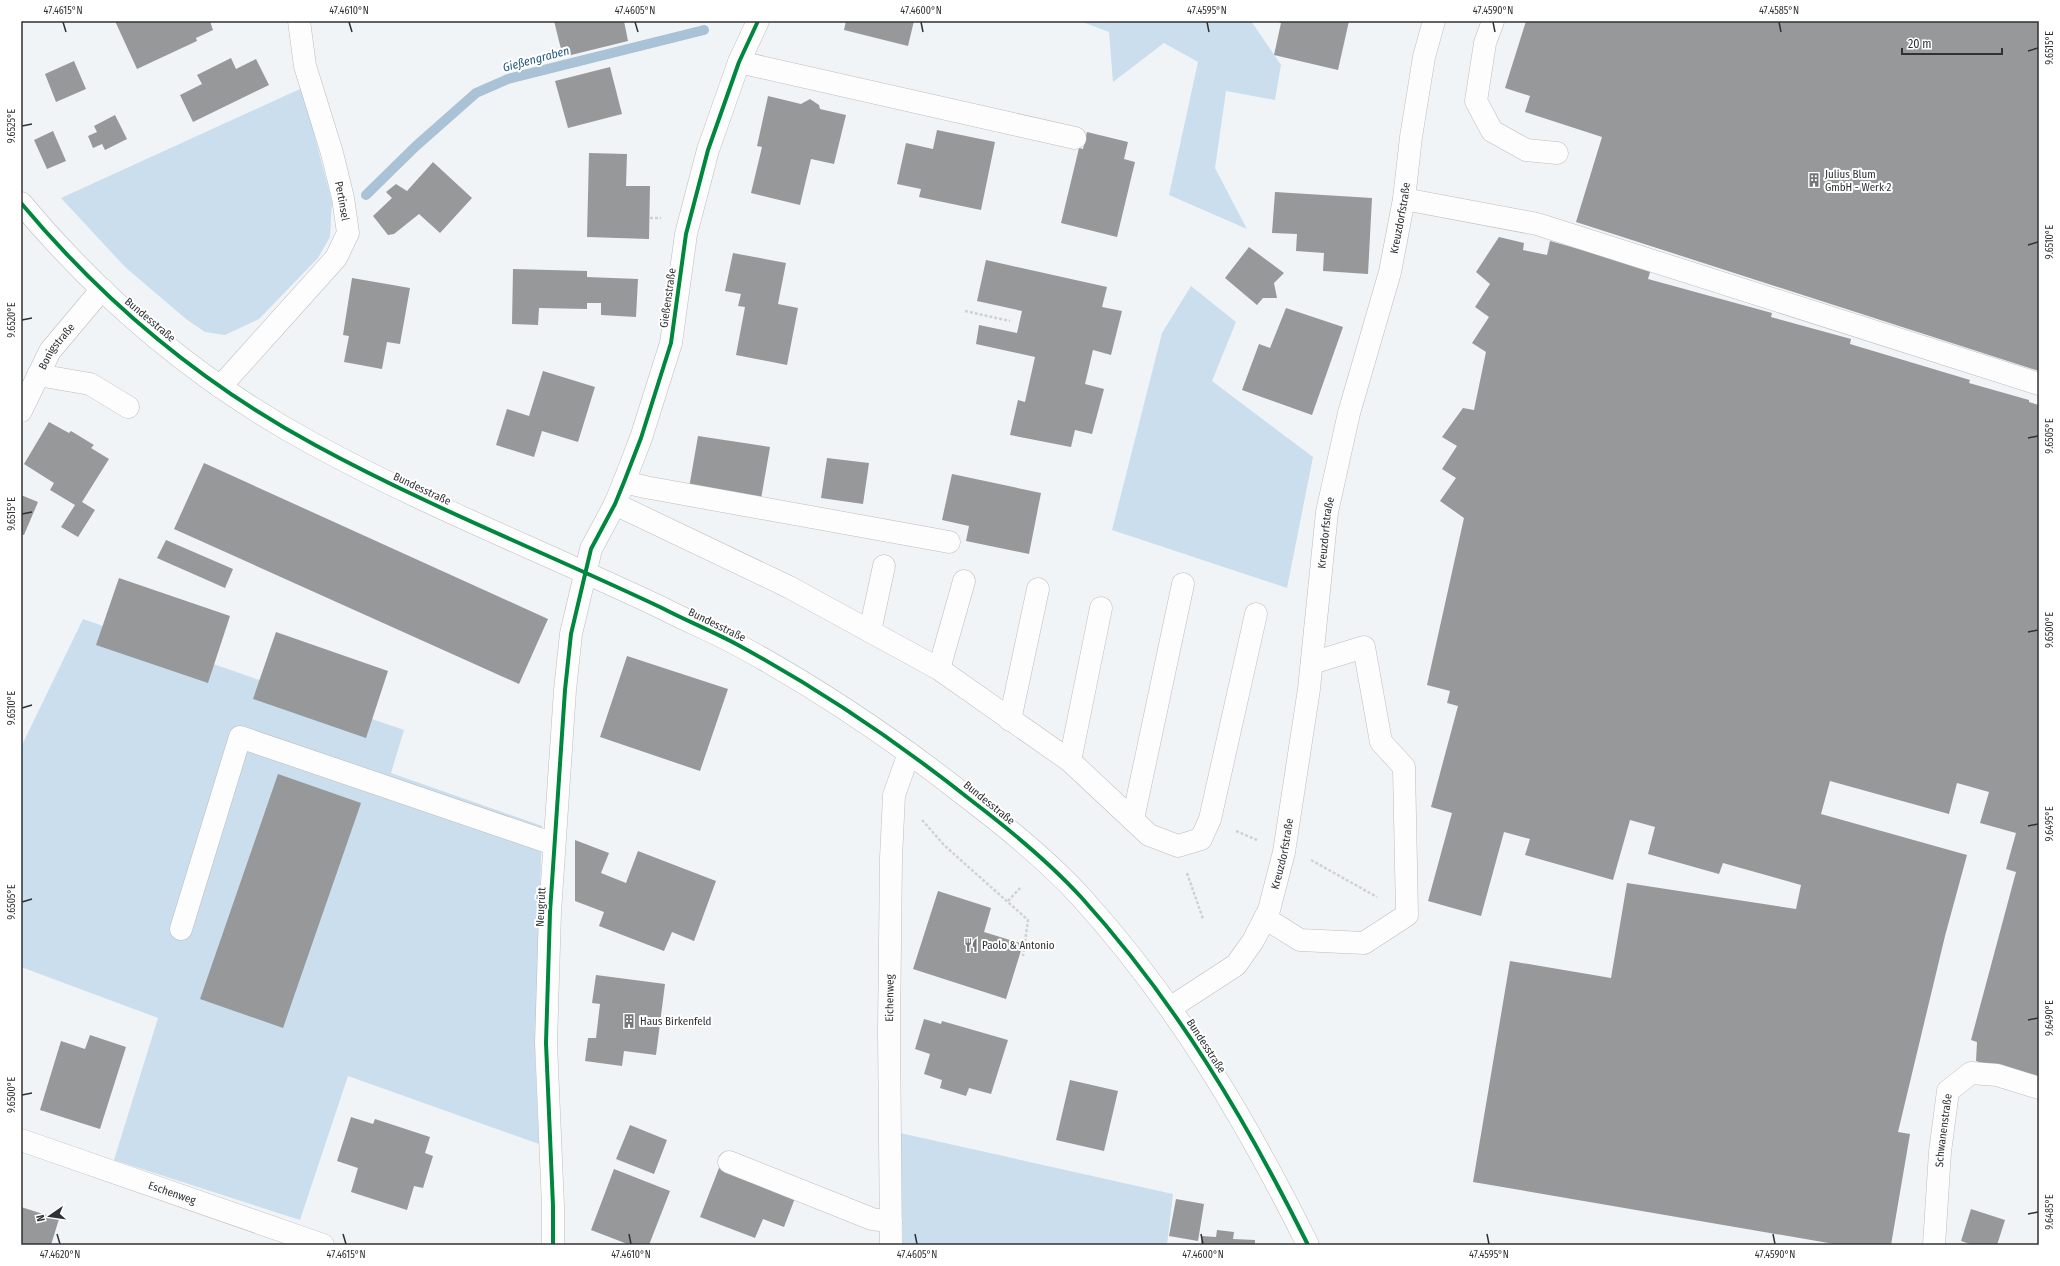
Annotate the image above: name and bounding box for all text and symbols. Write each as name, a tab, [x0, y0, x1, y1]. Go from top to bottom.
text: 47.4615°N	[44, 5, 82, 17]
text: 47.4610°N	[329, 5, 369, 17]
text: 47.4605°N	[615, 5, 655, 17]
text: 47.4600°N	[900, 5, 942, 17]
text: 47.4595°N	[1187, 5, 1227, 17]
text: 47.4590°N	[1473, 5, 1513, 17]
text: 47.4585°N	[1759, 5, 1799, 17]
scale bar	[1902, 30, 2002, 56]
text: 9.6515°E	[2044, 31, 2056, 65]
text: 20 m	[1908, 37, 1932, 51]
water label: Gießengraben	[501, 43, 571, 75]
text: 9.6525°E	[6, 108, 18, 143]
place label: Julius Blum GmbH - Werk 2	[1825, 168, 1892, 194]
building icon: Julius Blum GmbH - Werk 2	[1806, 172, 1822, 188]
street label: Pertinsel	[332, 180, 352, 222]
street label: Kreuzdorfstraße	[1387, 182, 1412, 255]
text: 9.6510°E	[2044, 225, 2056, 259]
street label: Gießenstraße	[657, 267, 679, 329]
street label: Bundesstraße	[122, 295, 178, 345]
text: 9.6520°E	[6, 302, 18, 338]
street label: Bonigstraße	[36, 320, 77, 372]
text: 9.6505°E	[2044, 418, 2056, 454]
street label: Bundesstraße	[391, 470, 453, 508]
street label: Kreuzdorfstraße	[1315, 496, 1337, 569]
text: 9.6515°E	[6, 497, 18, 531]
street label: Bundesstraße	[686, 606, 748, 644]
text: 9.6500°E	[2044, 612, 2056, 648]
text: 9.6510°E	[6, 691, 18, 725]
street label: Bundesstraße	[961, 778, 1017, 828]
text: 9.6495°E	[2044, 806, 2056, 842]
street label: Kreuzdorfstraße	[1268, 817, 1296, 891]
text: 9.6505°E	[6, 884, 18, 920]
street label: Neugrütt	[533, 886, 549, 927]
restaurant icon: Paolo & Antonio	[963, 937, 979, 953]
place label: Paolo & Antonio	[982, 939, 1055, 952]
street label: Eichenweg	[883, 973, 896, 1022]
text: 9.6490°E	[2044, 1000, 2056, 1036]
building icon: Haus Birkenfeld	[621, 1013, 637, 1029]
place label: Haus Birkenfeld	[640, 1015, 711, 1028]
street label: Bundesstraße	[1184, 1016, 1228, 1076]
text: 9.6500°E	[6, 1077, 18, 1113]
street label: Schwanenstraße	[1933, 1093, 1954, 1168]
street label: Eschenweg	[147, 1178, 198, 1207]
text: 9.6485°E	[2044, 1194, 2056, 1230]
north arrow	[30, 1196, 70, 1236]
text: N	[34, 1213, 48, 1223]
text: 47.4620°N	[40, 1249, 80, 1261]
text: 47.4615°N	[327, 1249, 365, 1261]
text: 47.4610°N	[611, 1249, 651, 1261]
text: 47.4605°N	[897, 1249, 937, 1261]
text: 47.4600°N	[1182, 1249, 1224, 1261]
text: 47.4595°N	[1469, 1249, 1509, 1261]
text: 47.4590°N	[1755, 1249, 1795, 1261]

